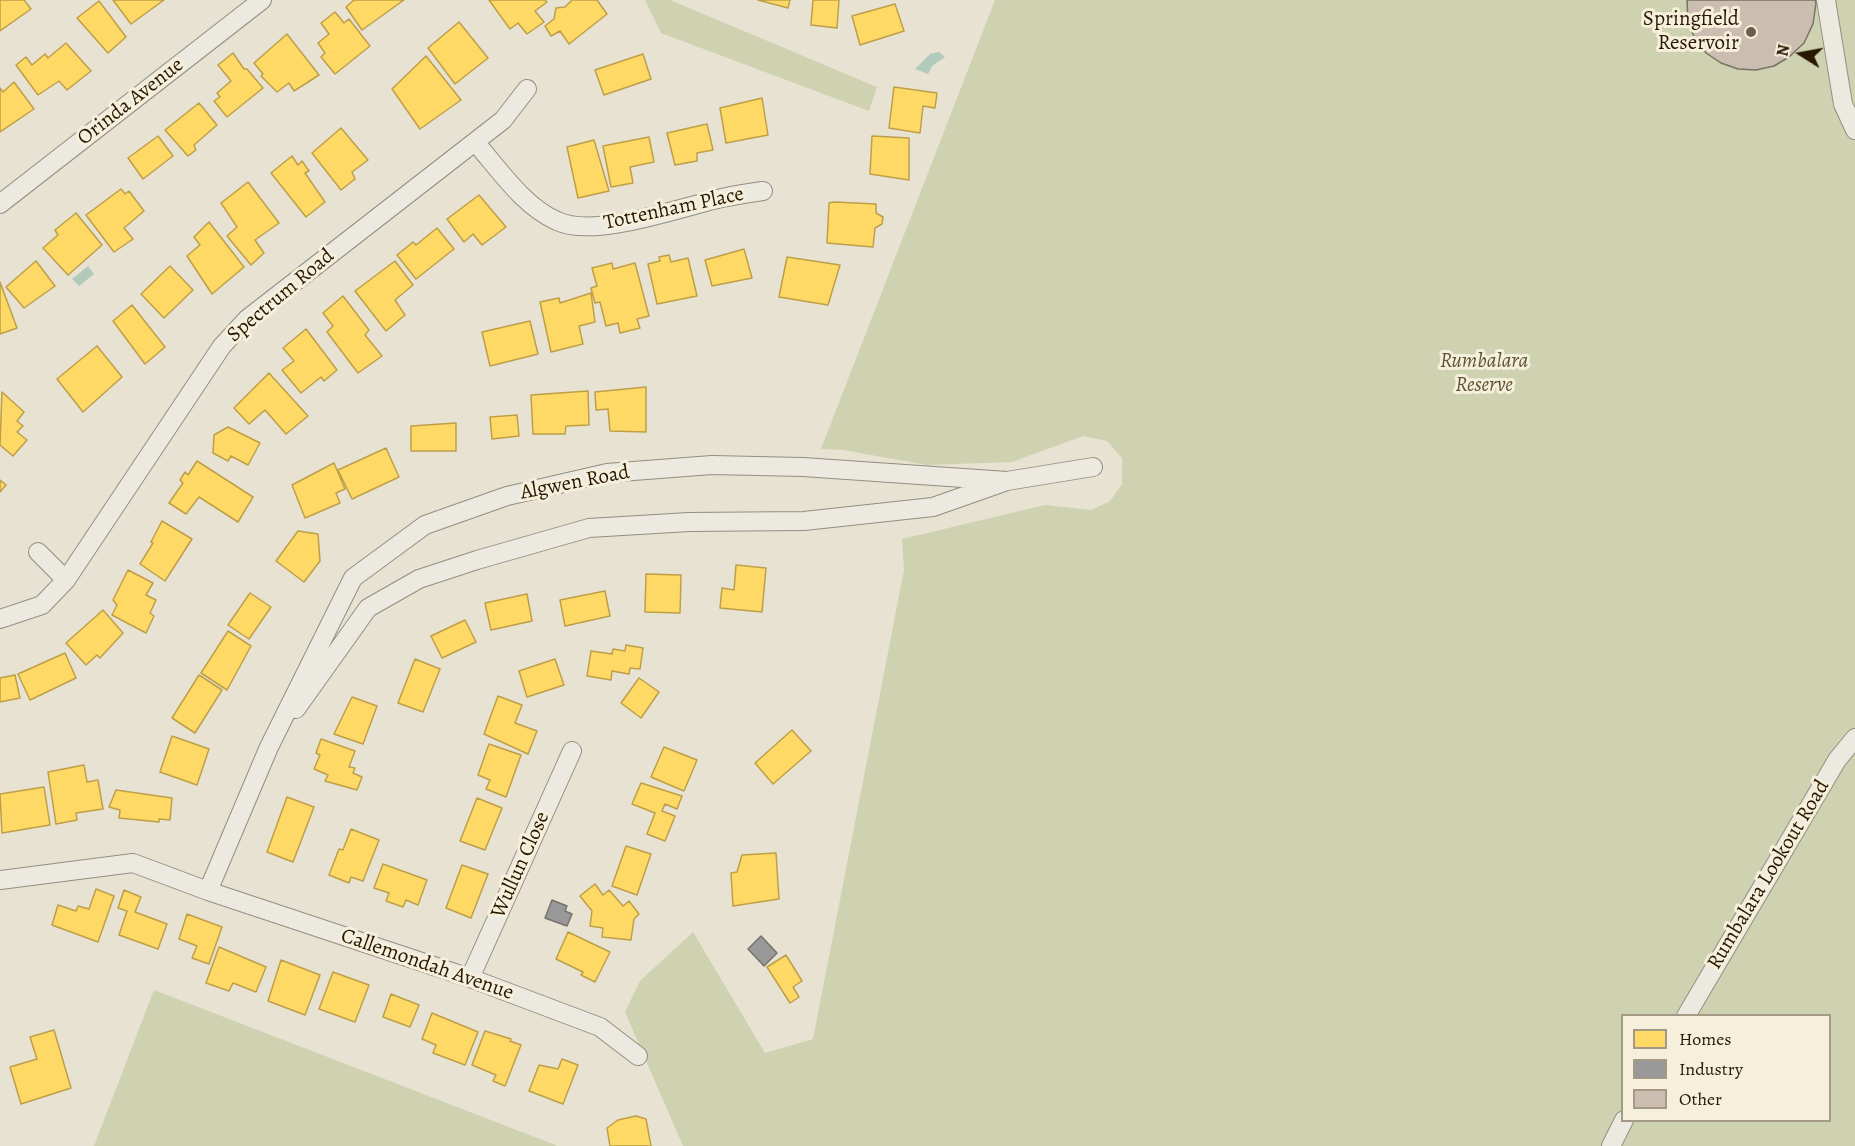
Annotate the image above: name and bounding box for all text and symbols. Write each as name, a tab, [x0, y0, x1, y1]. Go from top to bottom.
place label: Springfield Reservoir	[1643, 7, 1739, 57]
north arrow	[1771, 24, 1831, 84]
marker: Springfield Reservoir	[1744, 25, 1758, 39]
text: N	[1771, 43, 1795, 58]
street label: Orinda Avenue	[73, 53, 189, 151]
street label: Tottenham Place	[602, 182, 746, 236]
street label: Spectrum Road	[222, 244, 340, 348]
park label: Rumbalara Reserve	[1440, 349, 1528, 399]
street label: Algwen Road	[518, 460, 632, 506]
street label: Rumbalara Lookout Road	[1702, 776, 1836, 974]
street label: Wullun Close	[486, 808, 556, 922]
street label: Callemondah Avenue	[337, 924, 517, 1006]
legend	[1621, 1014, 1831, 1122]
text: Homes	[1679, 1027, 1731, 1051]
text: Industry	[1679, 1057, 1743, 1081]
text: Other	[1679, 1087, 1722, 1111]

